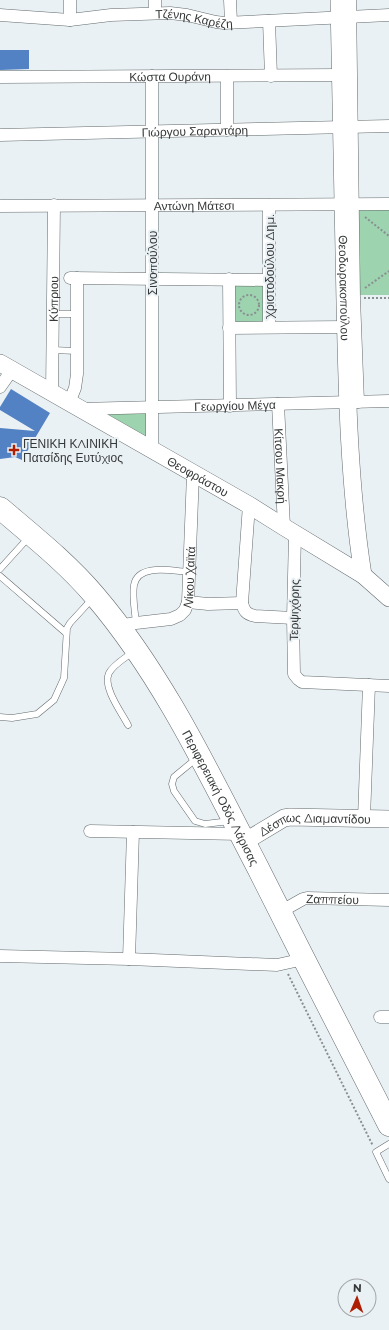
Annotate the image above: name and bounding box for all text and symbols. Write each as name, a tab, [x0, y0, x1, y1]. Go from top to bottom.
street label: Τζένης Καρέζη	[155, 5, 233, 31]
street label: Κώστα Ουράνη	[129, 68, 211, 84]
street label: Γιώργου Σαραντάρη	[142, 122, 248, 139]
street label: Αντώνη Μάτεσι	[154, 197, 235, 213]
street label: Χριστοδούλου Δημ.	[262, 214, 277, 320]
street label: Σινοπούλου	[145, 231, 160, 295]
street label: Θεοδωρακοπούλου	[336, 235, 353, 341]
street label: Κύπριου	[45, 276, 61, 322]
street label: Γεωργίου Μέγα	[194, 396, 276, 414]
street label: Κίτσου Μακρή	[272, 428, 290, 504]
place label: ΓΕΝΙΚΗ ΚΛΙΝΙΚΗ Πατσίδης Ευτύχιος	[23, 436, 123, 465]
marker: ΓΕΝΙΚΗ ΚΛΙΝΙΚΗ Πατσίδης Ευτύχιος	[8, 444, 20, 456]
street label: Θεοφράστου	[165, 453, 231, 499]
street label: Νίκου Χαϊτά	[179, 546, 198, 610]
street label: Τερψιχόρης	[286, 579, 302, 641]
street label: Περιφερειακή Οδός Λάρισας	[179, 727, 263, 868]
street label: Δέσπως Διαμαντίδου	[256, 809, 371, 839]
street label: Ζαππείου	[306, 890, 359, 907]
north arrow	[337, 1278, 377, 1318]
text: N	[353, 1281, 362, 1295]

